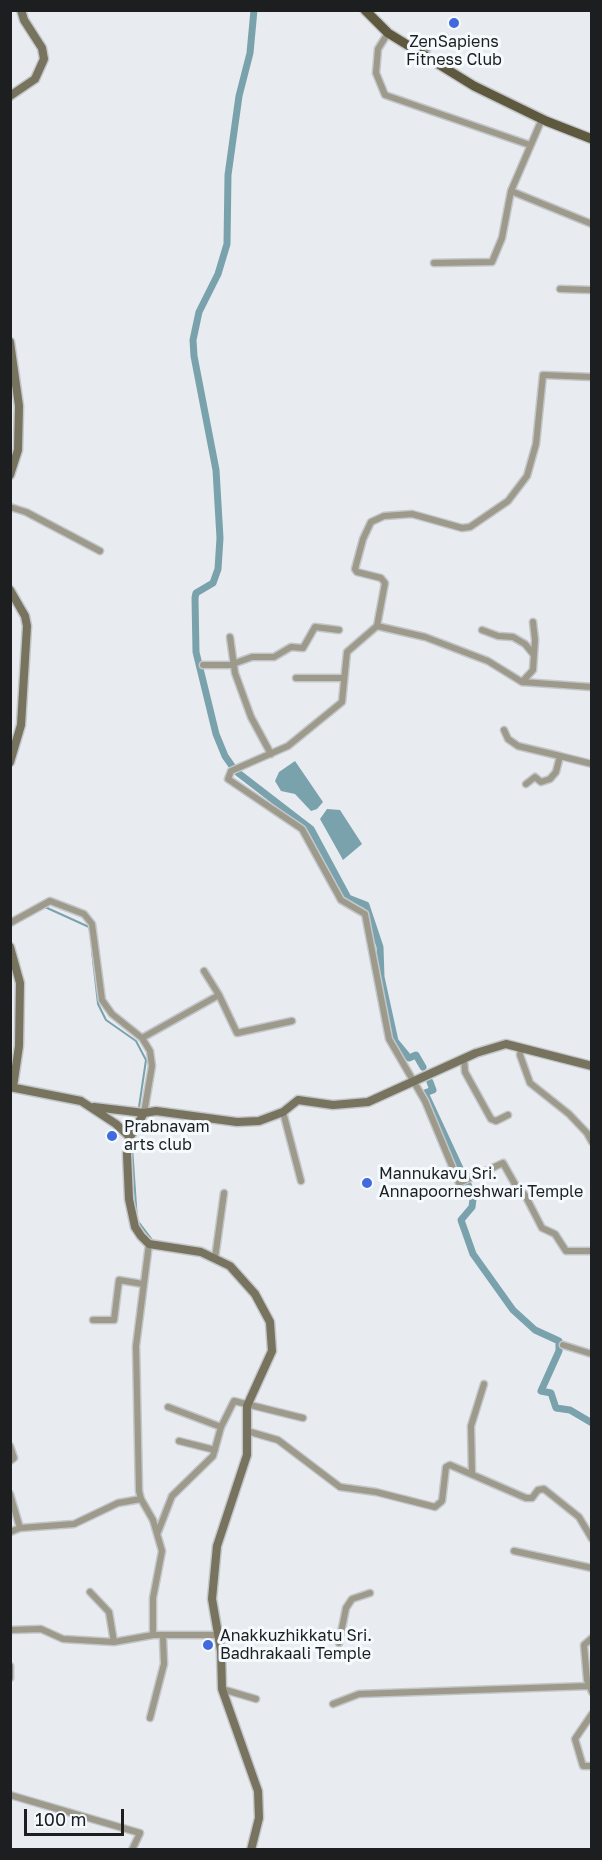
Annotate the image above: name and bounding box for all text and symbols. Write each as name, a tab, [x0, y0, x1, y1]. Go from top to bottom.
marker: ZenSapiens Fitness Club	[447, 16, 461, 30]
place label: ZenSapiens Fitness Club	[406, 32, 502, 70]
place label: Prabnavam arts club	[124, 1117, 210, 1155]
marker: Prabnavam arts club	[105, 1129, 119, 1143]
place label: Mannukavu Sri. Annapoorneshwari Temple	[379, 1164, 583, 1202]
marker: Mannukavu Sri. Annapoorneshwari Temple	[360, 1176, 374, 1190]
place label: Anakkuzhikkatu Sri. Badhrakaali Temple	[220, 1626, 372, 1664]
marker: Anakkuzhikkatu Sri. Badhrakaali Temple	[201, 1638, 215, 1652]
scale bar	[27, 1797, 128, 1835]
text: 100 m	[35, 1808, 86, 1830]

